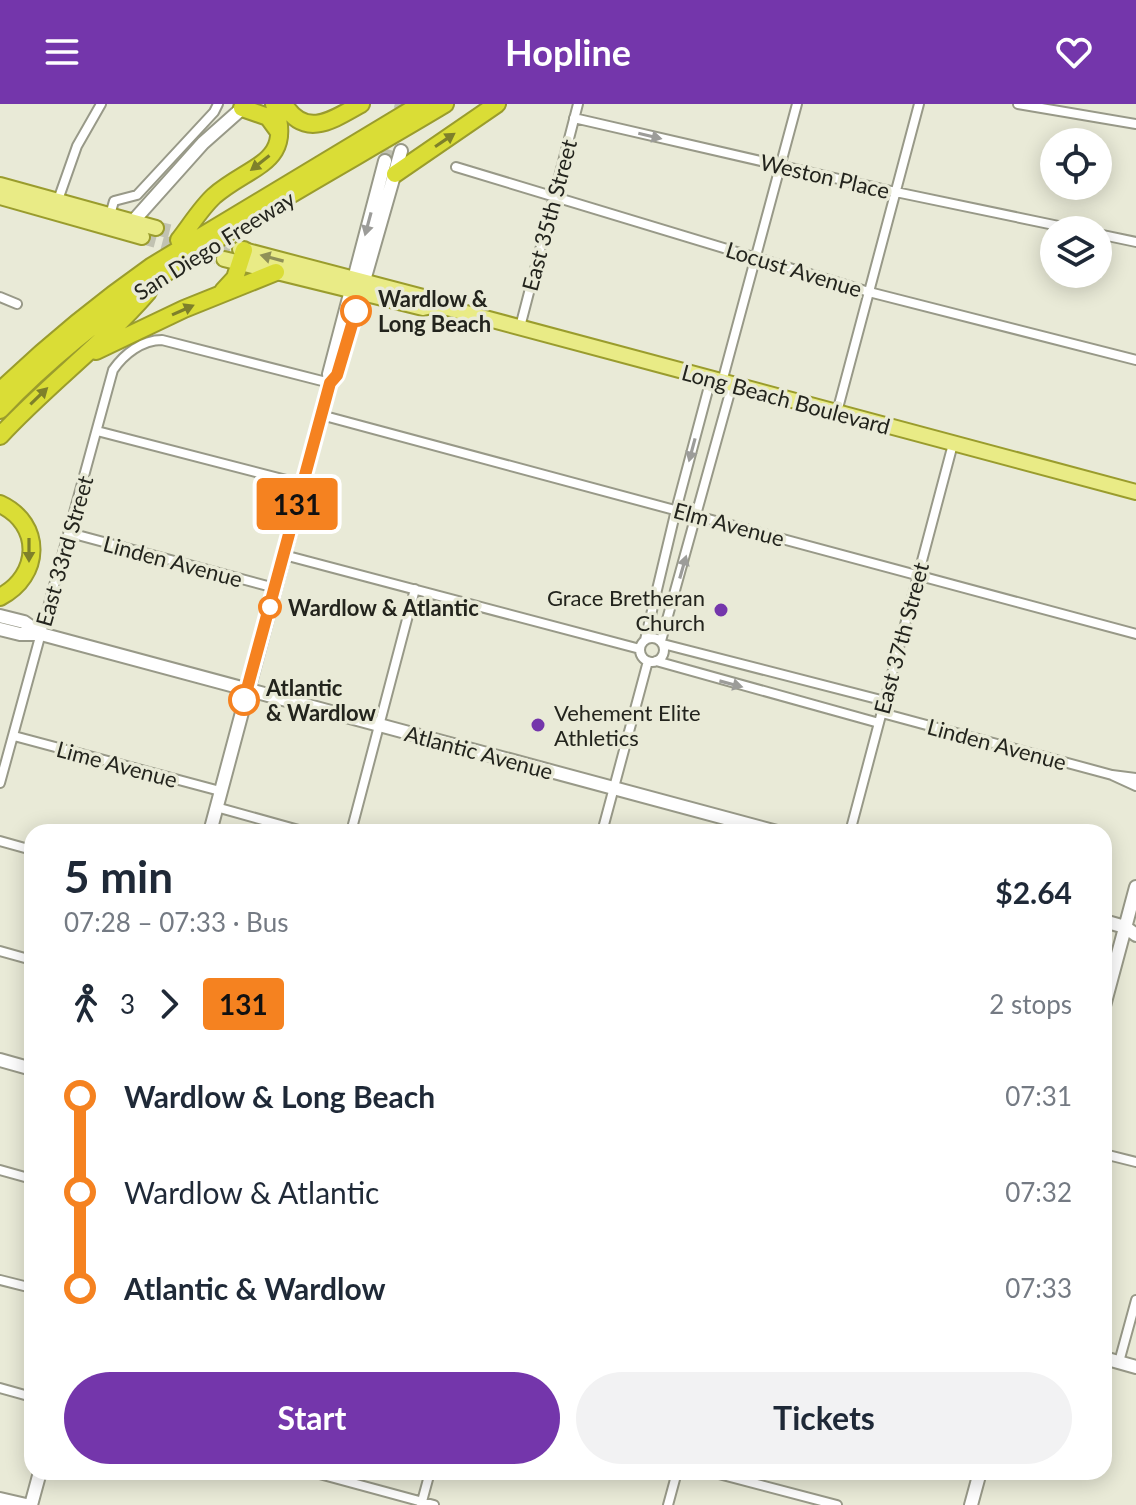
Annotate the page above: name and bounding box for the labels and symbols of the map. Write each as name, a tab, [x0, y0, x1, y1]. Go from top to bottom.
one-way arrow	[638, 130, 663, 143]
one-way arrow	[435, 133, 456, 148]
street label: East 35th Street	[516, 136, 582, 294]
street label: Weston Place	[758, 148, 892, 204]
one-way arrow	[250, 155, 270, 171]
street label: San Diego Freeway	[129, 184, 300, 305]
one-way arrow	[362, 212, 374, 237]
street label: Locust Avenue	[723, 235, 865, 303]
one-way arrow	[259, 251, 284, 263]
place label: Wardlow & Long Beach	[378, 285, 491, 337]
marker: Wardlow & Long Beach	[341, 296, 371, 326]
one-way arrow	[171, 303, 195, 316]
street label: Long Beach Boulevard	[679, 358, 893, 440]
one-way arrow	[29, 387, 48, 406]
one-way arrow	[685, 438, 698, 462]
street label: East 33rd Street	[30, 472, 98, 629]
line badge: 131	[251, 478, 343, 530]
street label: Elm Avenue	[671, 496, 787, 552]
street label: Linden Avenue	[101, 529, 245, 593]
one-way arrow	[23, 538, 35, 564]
one-way arrow	[677, 554, 689, 579]
street label: East 37th Street	[868, 559, 934, 717]
place label: Grace Bretheran Church	[547, 584, 705, 636]
place label: Wardlow & Atlantic	[288, 594, 479, 621]
marker: Wardlow & Atlantic	[259, 596, 281, 618]
marker: Grace Bretheran Church	[712, 601, 730, 619]
place label: Atlantic & Wardlow	[265, 674, 376, 726]
one-way arrow	[718, 678, 743, 690]
marker: Atlantic & Wardlow	[229, 685, 259, 715]
place label: Vehement Elite Athletics	[554, 699, 701, 751]
street label: Linden Avenue	[925, 712, 1069, 776]
marker: Vehement Elite Athletics	[529, 716, 547, 734]
street label: Atlantic Avenue	[402, 719, 556, 785]
street label: Lime Avenue	[54, 735, 180, 793]

